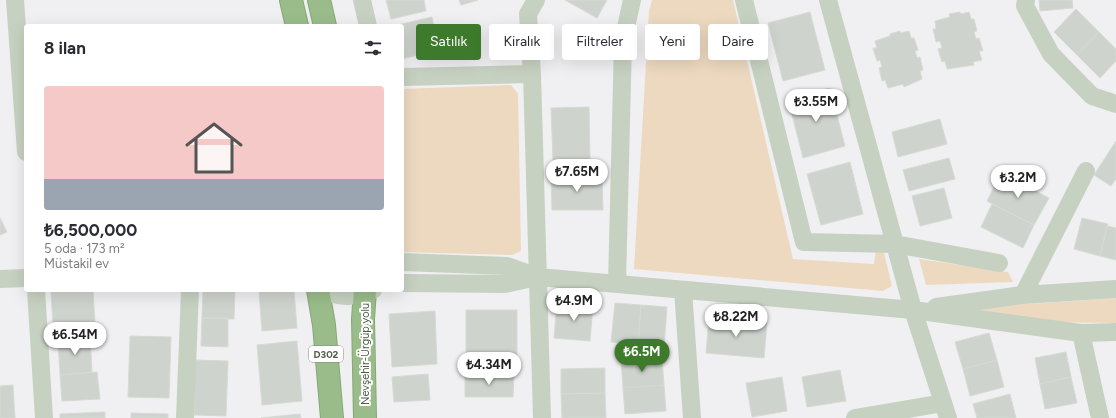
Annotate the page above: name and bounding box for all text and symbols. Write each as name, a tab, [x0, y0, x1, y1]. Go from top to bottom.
chip: Satılık	[416, 24, 481, 60]
chip: Kiralık	[489, 24, 554, 60]
chip: Filtreler	[562, 24, 637, 60]
chip: Yeni	[645, 24, 700, 60]
chip: Daire	[708, 24, 768, 60]
icon: filters	[362, 37, 384, 59]
text: 8 ilan	[44, 38, 86, 58]
pin: ₺3.55M	[783, 89, 849, 123]
text: ₺3.55M	[794, 94, 838, 109]
icon: home	[178, 112, 250, 184]
pin: ₺7.65M	[544, 159, 610, 193]
text: ₺7.65M	[555, 164, 599, 179]
pin: ₺3.2M	[990, 165, 1046, 199]
text: ₺3.2M	[1000, 170, 1036, 185]
text: ₺6,500,000	[44, 220, 137, 240]
text: 5 oda · 173 m²	[44, 241, 125, 256]
text: Müstakil ev	[44, 256, 109, 271]
pin: ₺4.9M	[546, 288, 602, 322]
text: ₺4.9M	[555, 293, 593, 308]
street label: Nevşehir-Ürgüp yolu	[358, 303, 372, 405]
pin: ₺8.22M	[703, 304, 769, 338]
text: ₺8.22M	[714, 309, 758, 324]
pin: ₺6.54M	[42, 322, 108, 356]
text: ₺6.54M	[52, 327, 98, 342]
pin: ₺6.5M	[614, 339, 670, 373]
text: ₺6.5M	[624, 344, 660, 359]
road number: D302	[309, 346, 343, 362]
pin: ₺4.34M	[456, 352, 522, 386]
text: ₺4.34M	[466, 357, 512, 372]

